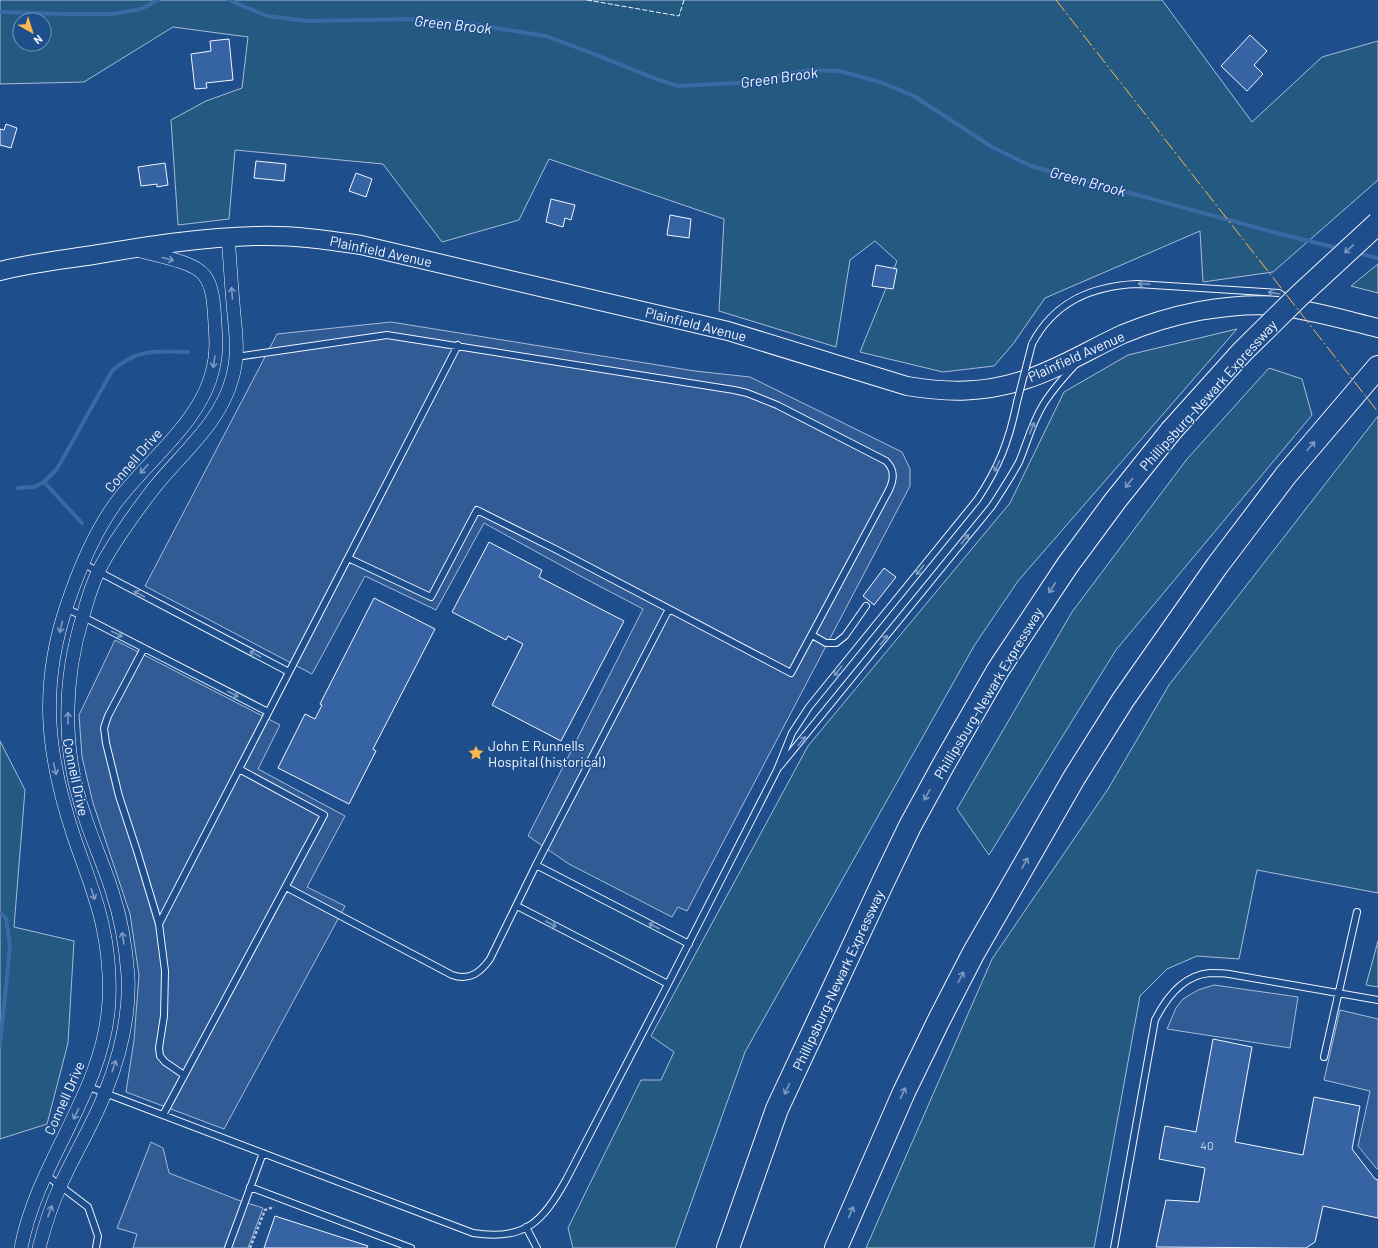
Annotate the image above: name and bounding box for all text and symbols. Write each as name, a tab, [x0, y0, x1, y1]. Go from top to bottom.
water label: Green Brook	[413, 11, 493, 37]
north arrow	[12, 12, 52, 52]
text: N	[32, 33, 46, 48]
water label: Green Brook	[739, 63, 820, 91]
water label: Green Brook	[1048, 162, 1129, 200]
street label: Plainfield Avenue	[328, 232, 434, 270]
one-way arrow	[1344, 244, 1354, 254]
one-way arrow	[161, 255, 174, 263]
one-way arrow	[1138, 281, 1151, 288]
one-way arrow	[229, 287, 236, 300]
one-way arrow	[1268, 289, 1281, 297]
street label: Plainfield Avenue	[644, 303, 748, 345]
street label: Phillipsburg-Newark Expressway	[1136, 316, 1281, 474]
street label: Plainfield Avenue	[1025, 327, 1127, 385]
one-way arrow	[210, 355, 218, 368]
one-way arrow	[1028, 422, 1036, 434]
street label: Connell Drive	[101, 425, 165, 495]
one-way arrow	[1307, 440, 1316, 451]
one-way arrow	[993, 460, 1000, 472]
one-way arrow	[140, 464, 149, 474]
one-way arrow	[1125, 478, 1134, 489]
one-way arrow	[961, 533, 970, 544]
one-way arrow	[916, 565, 924, 576]
one-way arrow	[1048, 582, 1056, 594]
one-way arrow	[134, 590, 146, 597]
street label: Phillipsburg-Newark Expressway	[930, 604, 1046, 782]
one-way arrow	[57, 620, 64, 633]
one-way arrow	[111, 631, 123, 638]
one-way arrow	[879, 634, 888, 645]
one-way arrow	[249, 650, 261, 657]
one-way arrow	[834, 666, 843, 677]
one-way arrow	[226, 690, 238, 698]
one-way arrow	[64, 712, 72, 725]
one-way arrow	[797, 735, 806, 746]
street label: Connell Drive	[59, 737, 93, 817]
place label: John E Runnells Hospital (historical)	[488, 737, 605, 770]
place icon: John E Runnells Hospital (historical)	[467, 744, 485, 762]
one-way arrow	[52, 763, 60, 776]
one-way arrow	[923, 789, 930, 801]
one-way arrow	[1021, 857, 1029, 869]
one-way arrow	[90, 887, 97, 900]
street label: Phillipsburg-Newark Expressway	[789, 887, 888, 1073]
one-way arrow	[545, 920, 557, 928]
one-way arrow	[648, 921, 660, 929]
one-way arrow	[118, 932, 126, 945]
one-way arrow	[958, 971, 965, 983]
street label: Connell Drive	[40, 1058, 88, 1138]
one-way arrow	[111, 1060, 118, 1073]
one-way arrow	[783, 1083, 790, 1095]
one-way arrow	[900, 1087, 907, 1099]
one-way arrow	[72, 1108, 79, 1120]
house number: 40	[1200, 1138, 1214, 1152]
one-way arrow	[47, 1205, 55, 1217]
one-way arrow	[848, 1206, 855, 1218]

